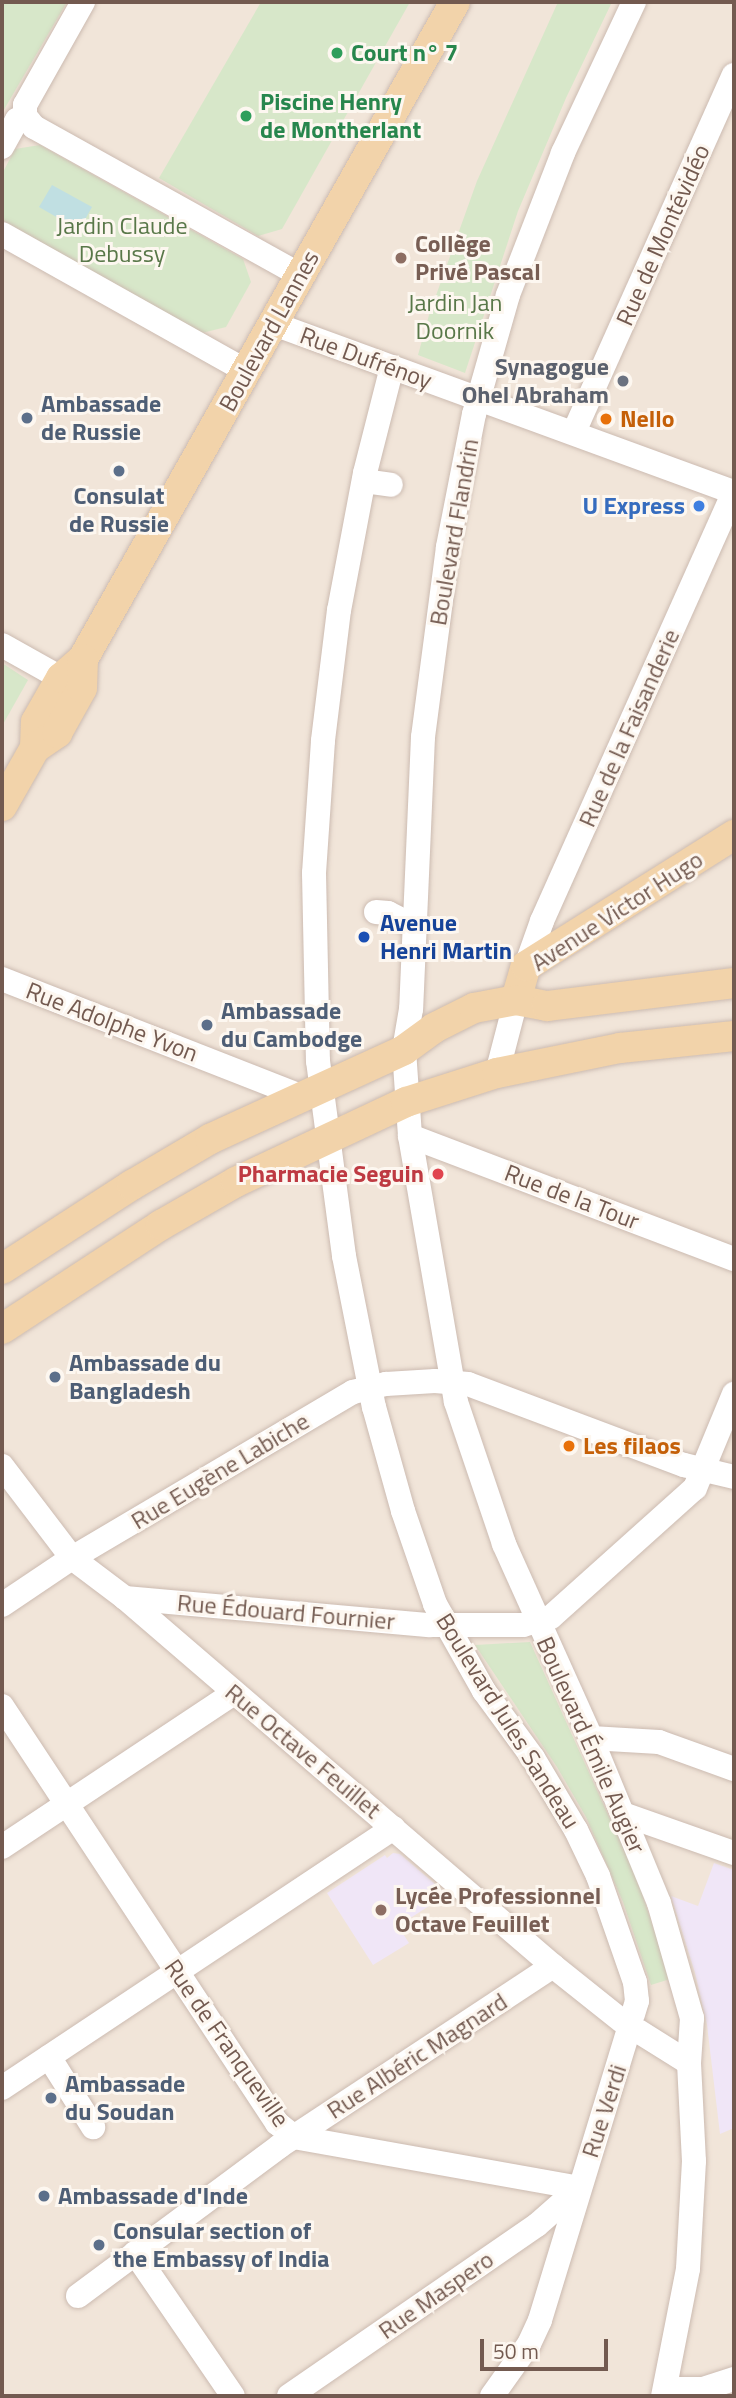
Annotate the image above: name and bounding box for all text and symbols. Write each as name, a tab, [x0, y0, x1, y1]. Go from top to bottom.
place label: Court n° 7	[351, 39, 458, 67]
marker: Court n° 7	[329, 45, 345, 61]
place label: Piscine Henry de Montherlant	[260, 88, 421, 144]
marker: Piscine Henry de Montherlant	[238, 108, 254, 124]
street label: Rue de Montévidéo	[610, 140, 716, 330]
park label: Jardin Claude Debussy	[56, 212, 188, 268]
place label: Collège Privé Pascal	[415, 230, 541, 286]
street label: Boulevard Lannes	[213, 245, 325, 417]
marker: Collège Privé Pascal	[393, 250, 409, 266]
park label: Jardin Jan Doornik	[408, 289, 502, 345]
street label: Rue Dufrénoy	[296, 321, 436, 395]
place label: Synagogue Ohel Abraham	[462, 353, 609, 409]
marker: Synagogue Ohel Abraham	[615, 373, 631, 389]
place label: Ambassade de Russie	[41, 390, 161, 446]
place label: Nello	[620, 405, 674, 433]
marker: Ambassade de Russie	[19, 410, 35, 426]
marker: Nello	[598, 411, 614, 427]
street label: Boulevard Flandrin	[423, 436, 485, 628]
marker: Consulat de Russie	[111, 463, 127, 479]
place label: Consulat de Russie	[69, 482, 169, 538]
place label: U Express	[582, 492, 685, 520]
marker: U Express	[691, 498, 707, 514]
street label: Rue de la Faisanderie	[572, 625, 686, 831]
street label: Avenue Victor Hugo	[526, 845, 708, 977]
place label: Avenue Henri Martin	[380, 909, 512, 965]
marker: Avenue Henri Martin	[354, 927, 374, 947]
street label: Rue Adolphe Yvon	[22, 976, 202, 1068]
place label: Ambassade du Cambodge	[221, 997, 362, 1053]
marker: Ambassade du Cambodge	[199, 1017, 215, 1033]
street label: Rue de la Tour	[501, 1158, 643, 1236]
place label: Pharmacie Seguin	[238, 1160, 424, 1188]
marker: Pharmacie Seguin	[430, 1166, 446, 1182]
place label: Ambassade du Bangladesh	[69, 1349, 221, 1405]
marker: Ambassade du Bangladesh	[47, 1369, 63, 1385]
street label: Rue Eugène Labiche	[126, 1407, 314, 1535]
place label: Les filaos	[583, 1432, 681, 1460]
marker: Les filaos	[561, 1438, 577, 1454]
street label: Rue Édouard Fournier	[176, 1588, 396, 1636]
street label: Boulevard Jules Sandeau	[430, 1608, 586, 1834]
street label: Boulevard Émile Augier	[530, 1632, 652, 1858]
street label: Rue Octave Feuillet	[219, 1678, 387, 1824]
place label: Lycée Professionnel Octave Feuillet	[395, 1882, 601, 1938]
marker: Lycée Professionnel Octave Feuillet	[373, 1902, 389, 1918]
street label: Rue de Franqueville	[159, 1954, 295, 2132]
street label: Rue Albéric Magnard	[322, 1987, 512, 2125]
street label: Rue Verdi	[575, 2061, 633, 2161]
place label: Ambassade du Soudan	[65, 2070, 185, 2126]
marker: Ambassade du Soudan	[43, 2090, 59, 2106]
place label: Ambassade d'Inde	[58, 2182, 248, 2210]
marker: Ambassade d'Inde	[36, 2188, 52, 2204]
place label: Consular section of the Embassy of India	[113, 2217, 329, 2273]
marker: Consular section of the Embassy of India	[91, 2237, 107, 2253]
street label: Rue Maspero	[373, 2245, 499, 2345]
scale bar	[484, 2324, 612, 2368]
text: 50 m	[493, 2335, 539, 2367]

